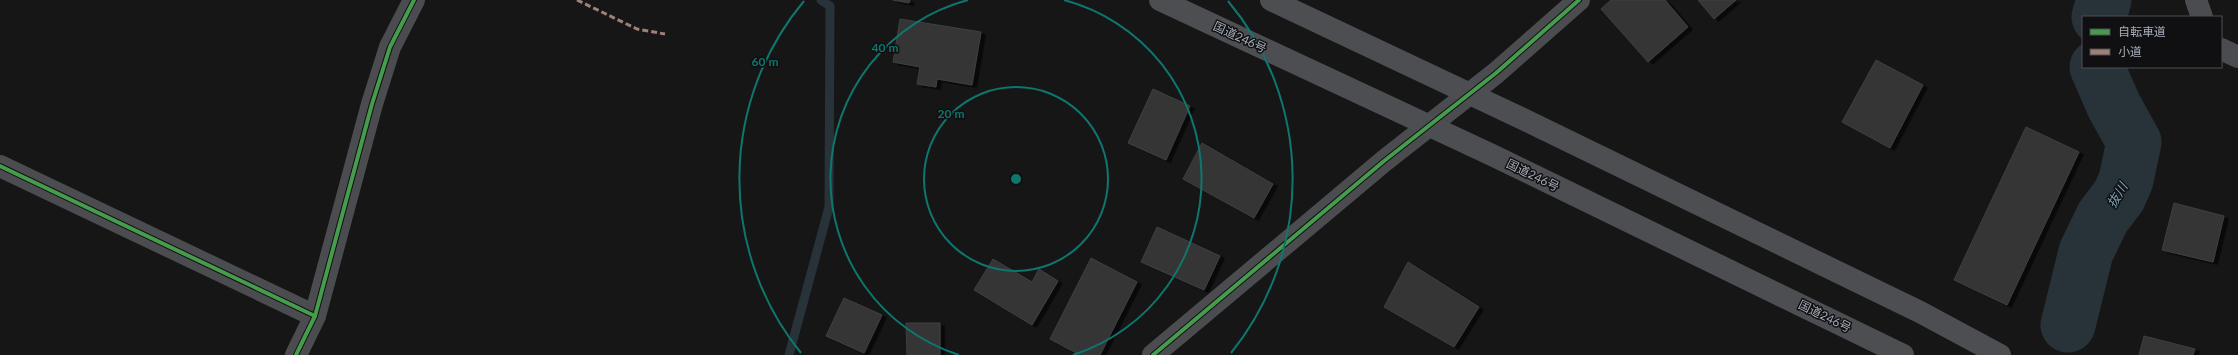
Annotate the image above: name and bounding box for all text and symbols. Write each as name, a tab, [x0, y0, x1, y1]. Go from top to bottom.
legend	[2082, 16, 2222, 68]
street label: 国道246号	[1211, 18, 1269, 56]
text: 自転車道	[2118, 24, 2166, 39]
text: 40 m	[872, 40, 898, 55]
text: 小道	[2118, 44, 2142, 59]
text: 60 m	[752, 54, 778, 69]
text: 20 m	[938, 106, 964, 121]
street label: 国道246号	[1504, 156, 1562, 194]
centre of rings	[1009, 172, 1023, 186]
water label: 抜川	[2103, 178, 2132, 210]
street label: 国道246号	[1796, 297, 1854, 335]

